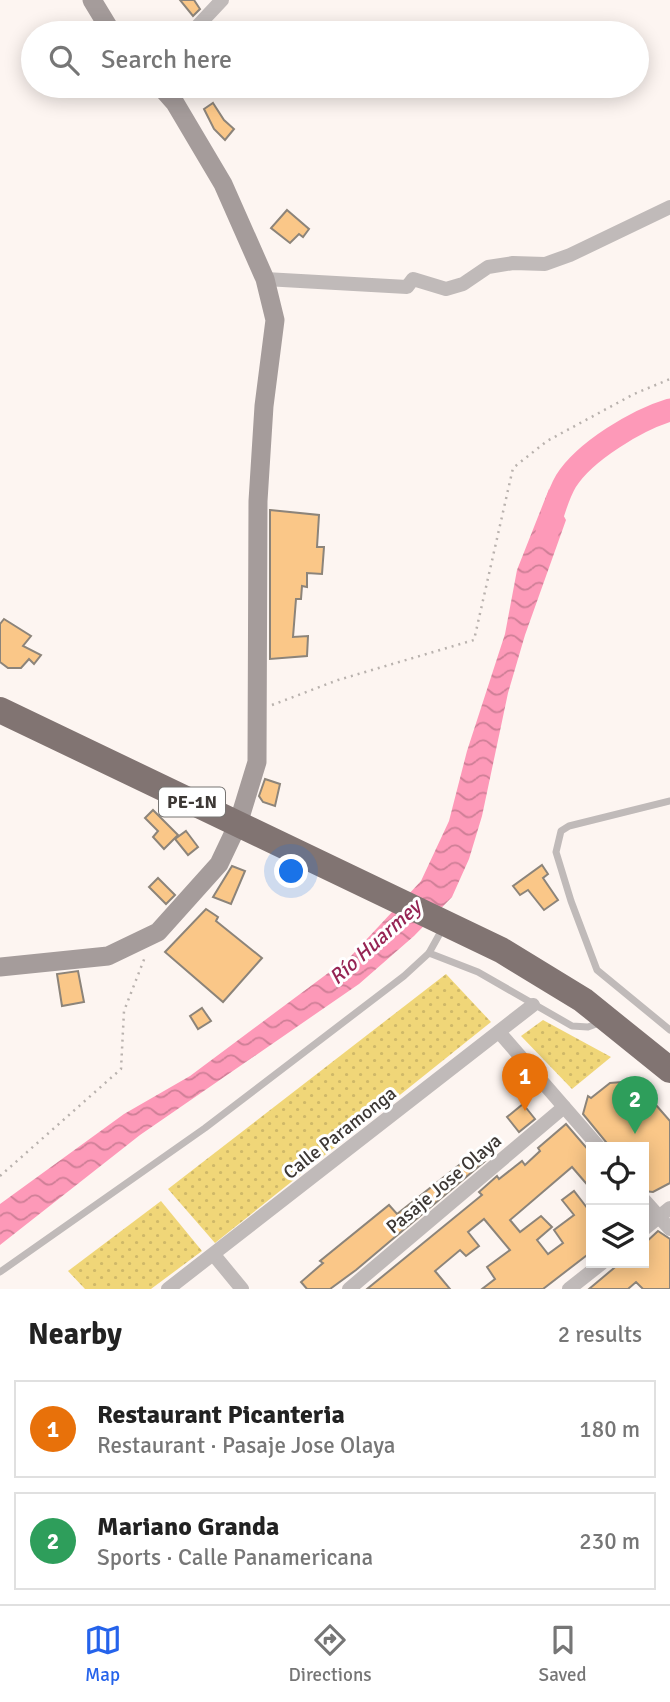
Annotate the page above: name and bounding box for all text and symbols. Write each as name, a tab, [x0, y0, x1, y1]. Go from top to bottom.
search box	[21, 21, 649, 98]
icon: search	[45, 41, 83, 79]
text: Search here	[101, 44, 232, 76]
road number: PE-1N	[159, 788, 225, 816]
your location	[274, 854, 308, 888]
water label: Río Huarmey	[324, 892, 429, 990]
pin: 1	[502, 1053, 548, 1111]
pin: 2	[612, 1076, 658, 1134]
street label: Calle Paramonga	[279, 1081, 401, 1185]
street label: Pasaje Jose Olaya	[381, 1129, 507, 1239]
map controls	[586, 1142, 649, 1268]
button: locate	[586, 1142, 649, 1205]
button: layers	[586, 1205, 649, 1268]
text: Nearby	[28, 1316, 122, 1353]
text: 2 results	[558, 1320, 642, 1349]
text: Restaurant Picanteria	[97, 1399, 345, 1431]
text: 1	[47, 1415, 59, 1444]
text: 180 m	[579, 1415, 640, 1444]
text: Restaurant · Pasaje Jose Olaya	[97, 1431, 395, 1460]
text: Mariano Granda	[97, 1511, 279, 1543]
text: 2	[47, 1527, 59, 1556]
text: 230 m	[579, 1527, 640, 1556]
text: Sports · Calle Panamericana	[97, 1543, 373, 1572]
tab: Map	[84, 1621, 122, 1687]
tab: Directions	[289, 1621, 372, 1687]
tab: Saved	[539, 1621, 586, 1687]

